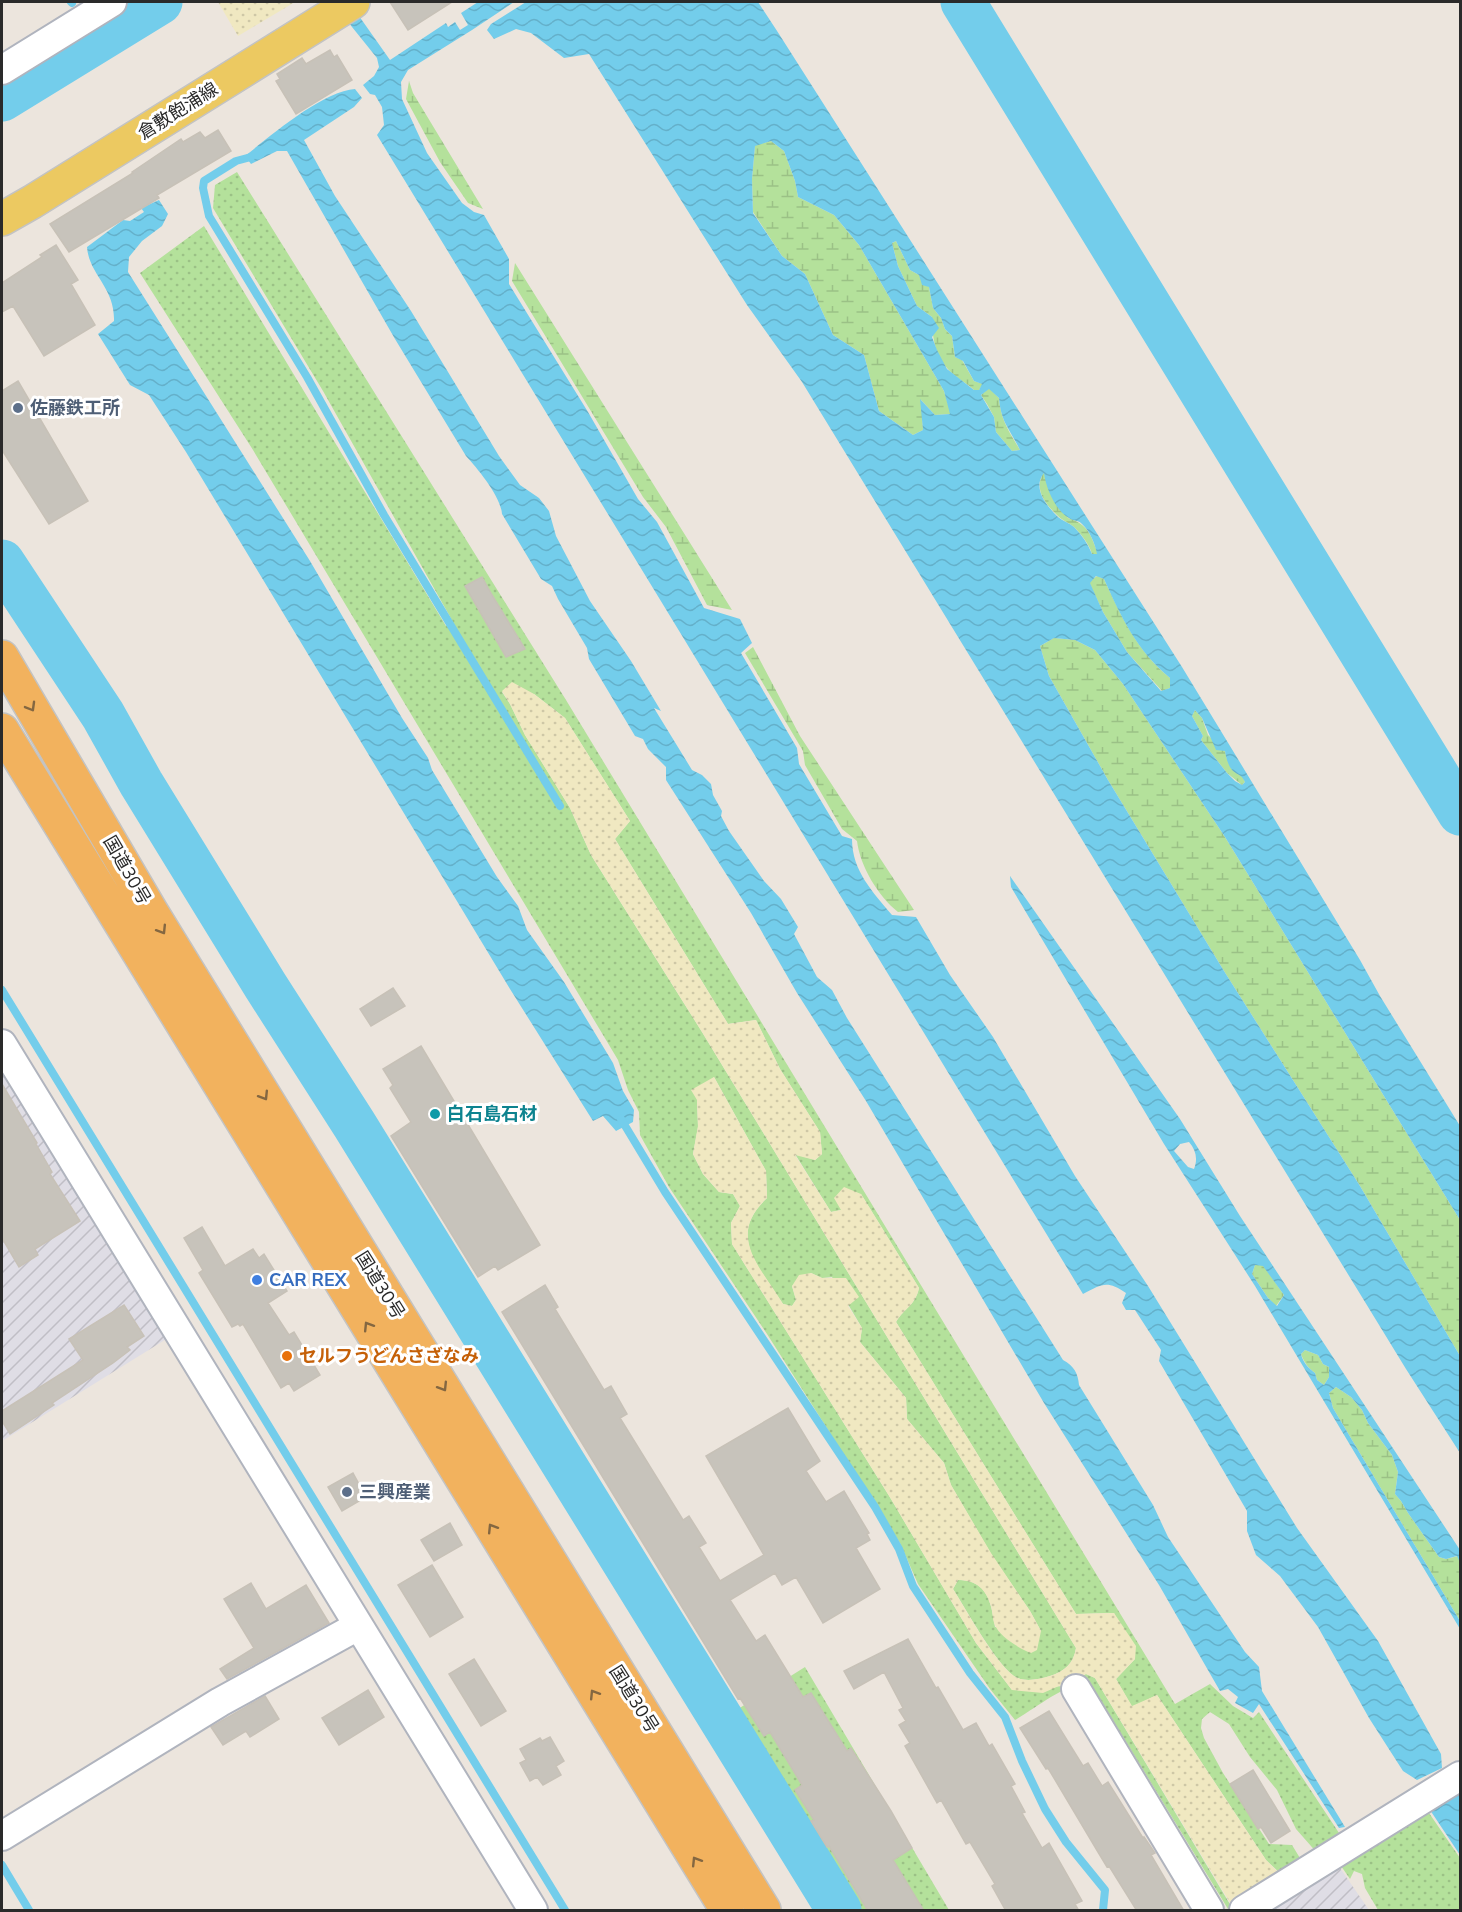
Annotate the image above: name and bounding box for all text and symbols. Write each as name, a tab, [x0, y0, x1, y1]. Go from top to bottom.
street label: 倉敷飽浦線	[133, 77, 223, 145]
place label: 佐藤鉄工所	[30, 396, 120, 420]
marker: 佐藤鉄工所	[11, 401, 25, 415]
one-way arrow	[24, 701, 35, 711]
street label: 国道30号	[98, 831, 156, 909]
one-way arrow	[155, 924, 167, 934]
one-way arrow	[257, 1090, 269, 1100]
place label: 白石島石材	[447, 1102, 537, 1126]
marker: 白石島石材	[428, 1107, 442, 1121]
street label: 国道30号	[350, 1247, 410, 1323]
place label: CAR REX	[269, 1268, 348, 1292]
marker: CAR REX	[250, 1273, 264, 1287]
one-way arrow	[364, 1322, 376, 1332]
place label: セルフうどんさざなみ	[299, 1344, 479, 1368]
marker: セルフうどんさざなみ	[280, 1349, 294, 1363]
one-way arrow	[435, 1381, 447, 1391]
place label: 三興産業	[359, 1480, 431, 1504]
marker: 三興産業	[340, 1485, 354, 1499]
one-way arrow	[488, 1524, 500, 1534]
street label: 国道30号	[604, 1661, 664, 1737]
one-way arrow	[590, 1690, 602, 1700]
one-way arrow	[692, 1857, 704, 1867]

